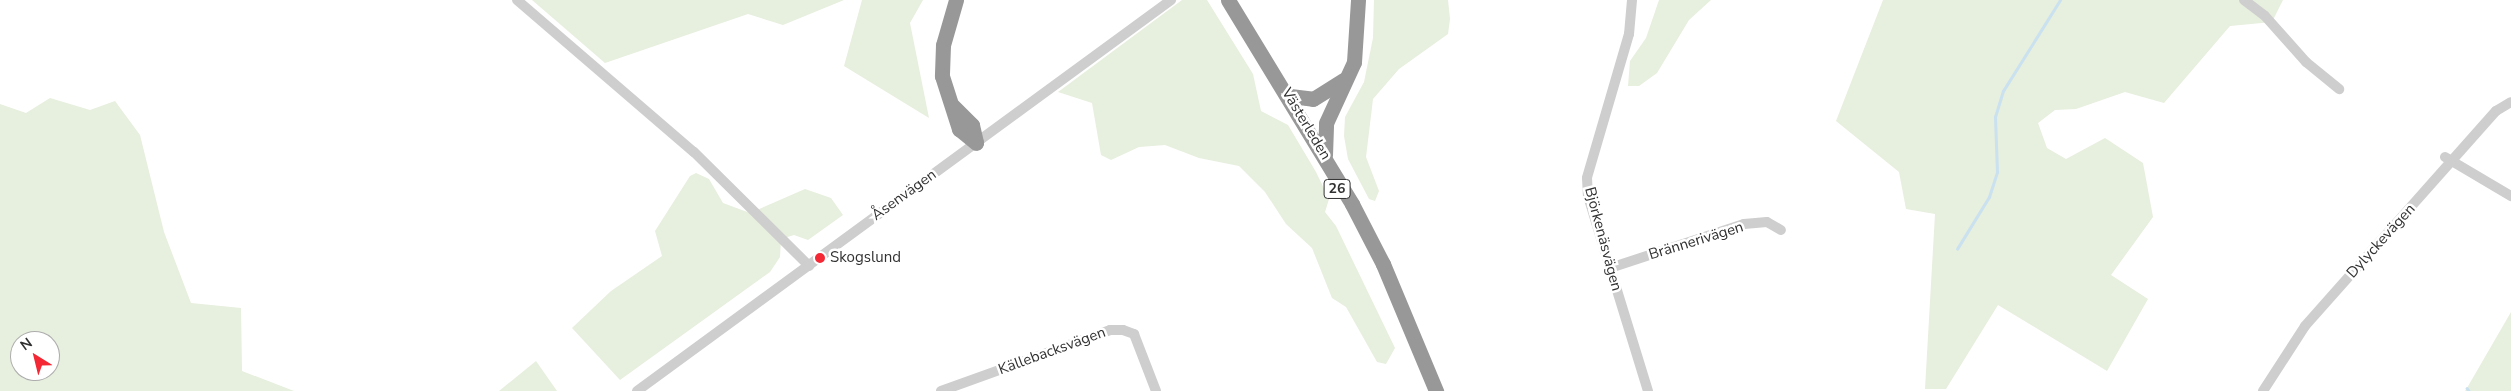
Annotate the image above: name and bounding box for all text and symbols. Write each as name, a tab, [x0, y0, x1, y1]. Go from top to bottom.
street label: Västerleden	[1278, 85, 1334, 163]
street label: Åsenvägen	[868, 166, 940, 224]
road number: 26	[1323, 178, 1351, 200]
street label: Björkenäsvägen	[1580, 185, 1626, 293]
street label: Dylyckevägen	[2343, 200, 2419, 282]
street label: Brännerivägen	[1646, 218, 1746, 264]
place label: Skogslund	[830, 249, 901, 267]
marker: Skogslund	[814, 252, 826, 264]
street label: Källebacksvägen	[996, 323, 1108, 379]
north arrow	[10, 331, 60, 381]
text: N	[17, 334, 36, 355]

